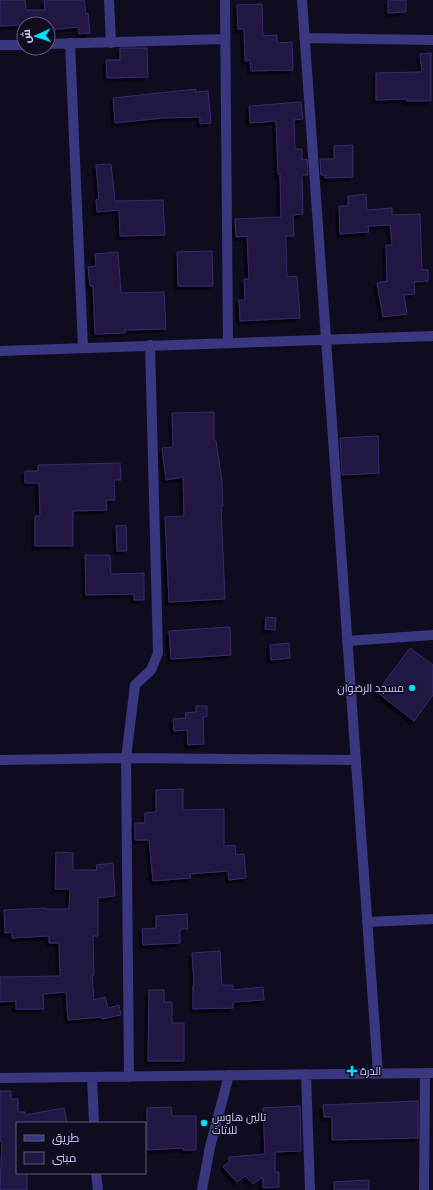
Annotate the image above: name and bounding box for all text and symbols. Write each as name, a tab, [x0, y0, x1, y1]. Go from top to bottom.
north arrow	[16, 16, 56, 56]
text: ش	[20, 29, 33, 44]
place label: مسجد الرضوان	[337, 682, 404, 695]
marker: مسجد الرضوان	[407, 683, 417, 693]
place label: الدرة	[360, 1065, 381, 1078]
marker: الدرة	[347, 1066, 357, 1076]
place label: تالين هاوس للاثاث	[212, 1111, 266, 1136]
marker: تالين هاوس للاثاث	[199, 1118, 209, 1128]
legend	[16, 1122, 146, 1174]
text: طريق	[52, 1131, 80, 1145]
text: مبنى	[52, 1151, 77, 1165]

